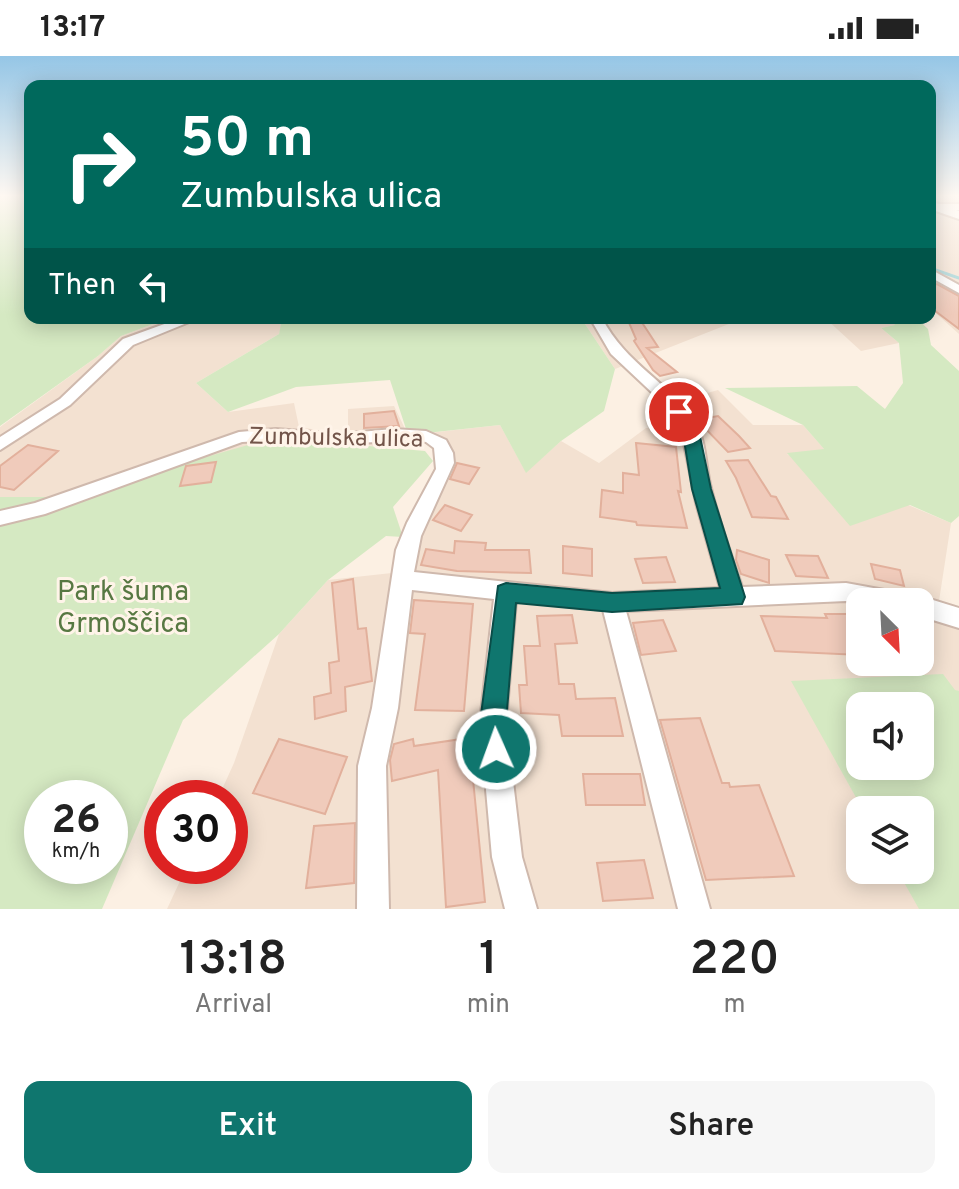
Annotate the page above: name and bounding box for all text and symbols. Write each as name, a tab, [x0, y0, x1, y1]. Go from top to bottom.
text: 13:17	[40, 10, 105, 47]
text: 50 m	[180, 106, 314, 176]
icon: right	[48, 112, 152, 216]
text: Zumbulska ulica	[180, 175, 442, 221]
icon: left	[132, 264, 176, 308]
text: Then	[48, 268, 116, 305]
pin	[645, 378, 713, 446]
icon: arrive	[657, 390, 701, 434]
street label: Zumbulska ulica	[248, 422, 424, 456]
park label: Park šuma Grmoščica	[57, 575, 189, 643]
north arrow	[846, 588, 934, 676]
map controls	[846, 588, 934, 884]
button: sound	[846, 692, 934, 780]
position arrow	[454, 707, 538, 791]
speed limit sign: 30	[144, 780, 248, 884]
button: layers	[846, 796, 934, 884]
text: 26	[51, 797, 101, 847]
text: km/h	[52, 839, 100, 865]
text: 13:18	[180, 931, 287, 991]
text: 1	[479, 931, 498, 991]
text: 220	[689, 931, 779, 991]
text: Arrival	[195, 989, 272, 1022]
text: min	[467, 989, 510, 1022]
text: m	[723, 989, 745, 1022]
button: Exit	[24, 1081, 472, 1173]
button: Share	[488, 1081, 935, 1173]

